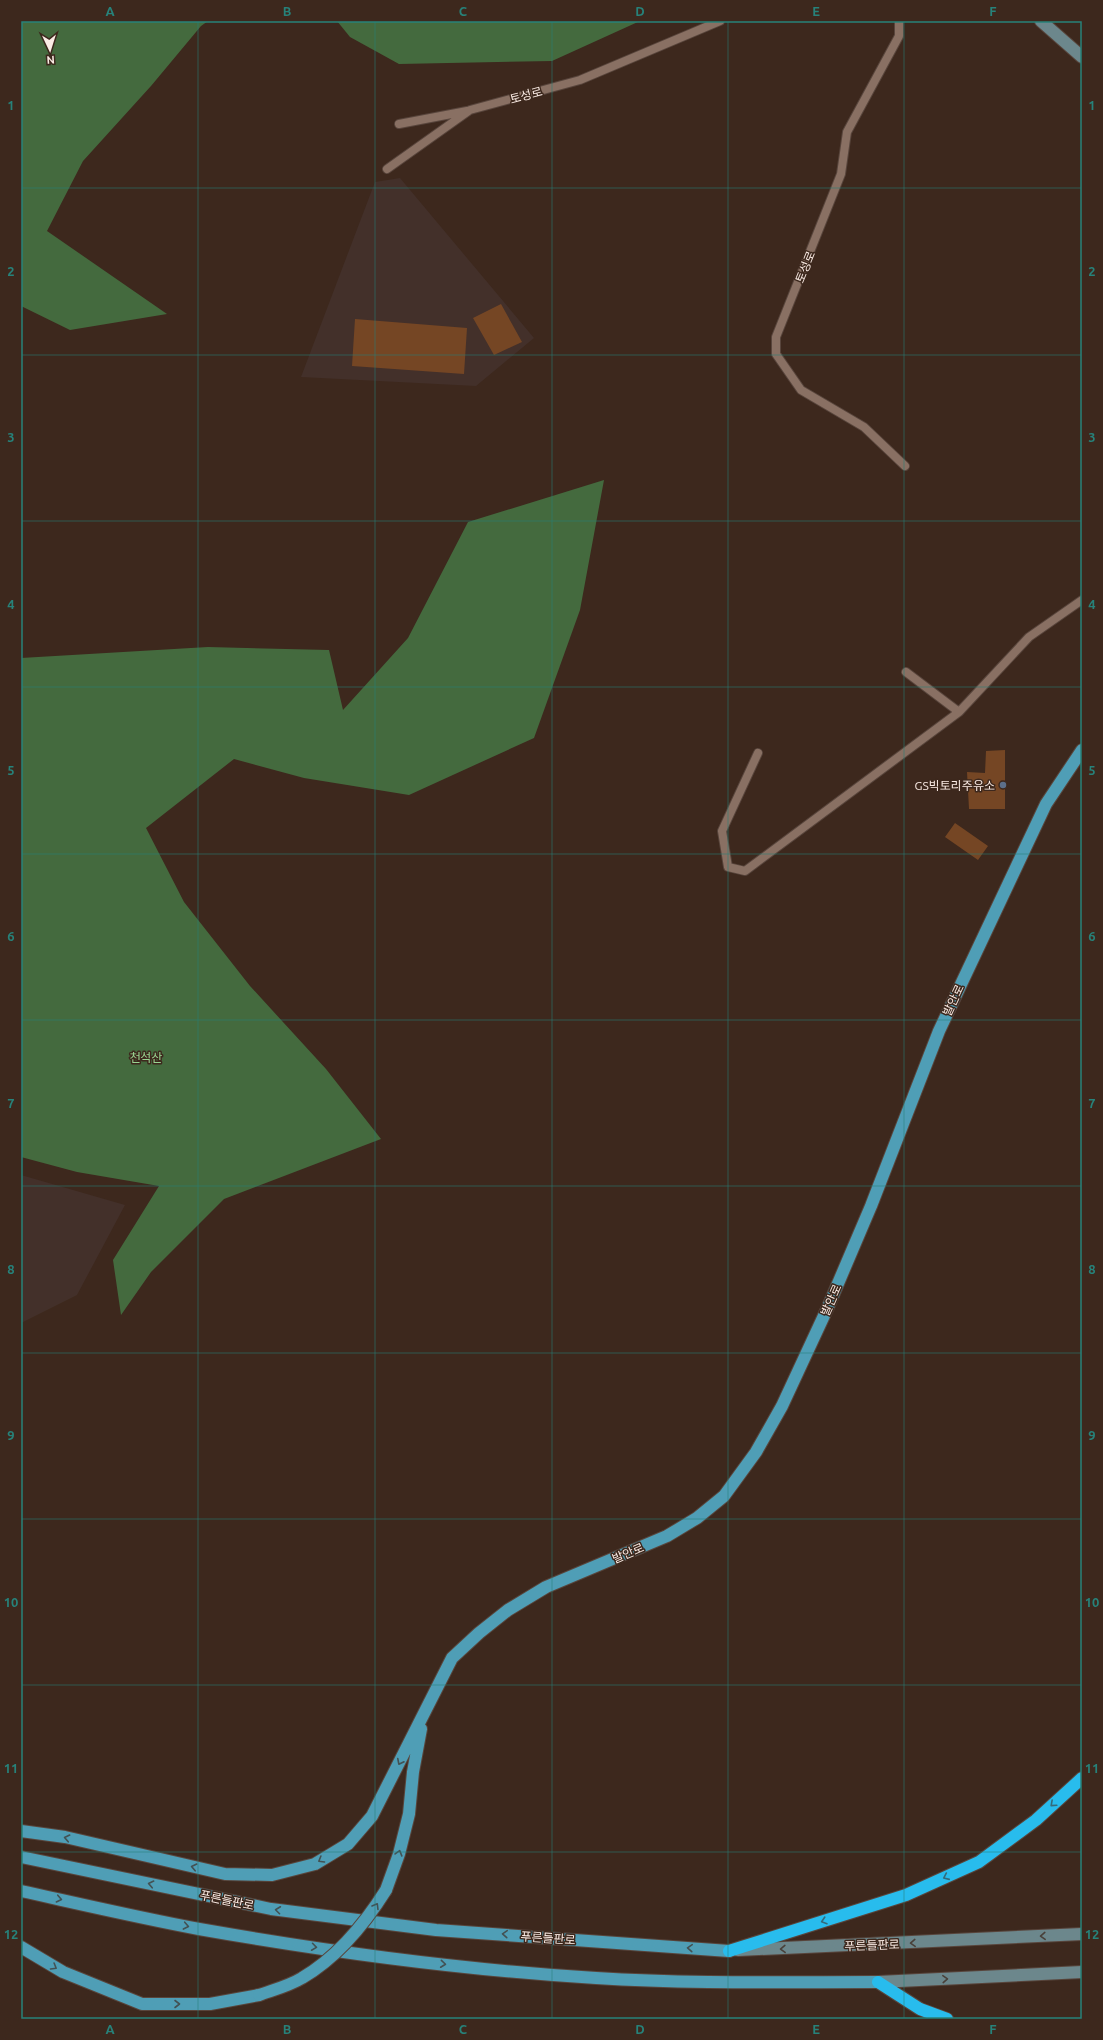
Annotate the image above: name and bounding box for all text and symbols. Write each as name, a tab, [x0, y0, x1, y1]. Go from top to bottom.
text: A	[105, 4, 115, 18]
text: B	[283, 4, 292, 18]
text: C	[459, 4, 468, 18]
text: D	[635, 4, 645, 18]
text: E	[812, 4, 820, 18]
text: F	[989, 4, 997, 18]
north arrow	[30, 30, 70, 70]
text: N	[46, 54, 55, 66]
street label: 토성로	[508, 84, 544, 106]
text: 1	[7, 98, 15, 112]
text: 1	[1088, 98, 1096, 112]
street label: 토성로	[793, 249, 817, 285]
text: 2	[7, 264, 15, 278]
text: 2	[1088, 264, 1096, 278]
text: 3	[7, 430, 15, 444]
text: 3	[1088, 430, 1096, 444]
text: 4	[7, 597, 15, 611]
text: 4	[1088, 597, 1096, 611]
text: 5	[7, 763, 15, 777]
text: 5	[1088, 763, 1096, 777]
place label: GS빅토리주유소	[915, 779, 995, 792]
marker: GS빅토리주유소	[998, 780, 1008, 790]
text: 6	[7, 929, 15, 943]
text: 6	[1088, 929, 1096, 943]
street label: 발안로	[940, 982, 966, 1018]
park label: 천석산	[129, 1051, 163, 1064]
text: 7	[7, 1096, 15, 1110]
text: 7	[1088, 1096, 1096, 1110]
text: 8	[7, 1262, 15, 1276]
text: 8	[1088, 1262, 1096, 1276]
street label: 발안로	[818, 1282, 844, 1318]
text: 9	[7, 1428, 15, 1442]
text: 9	[1088, 1428, 1096, 1442]
street label: 발안로	[610, 1541, 646, 1565]
text: 10	[4, 1595, 18, 1609]
text: 10	[1085, 1595, 1099, 1609]
one-way arrow	[397, 1757, 405, 1765]
text: 11	[4, 1761, 18, 1775]
text: 11	[1085, 1761, 1099, 1775]
one-way arrow	[1050, 1799, 1058, 1807]
one-way arrow	[64, 1834, 70, 1842]
one-way arrow	[394, 1849, 403, 1856]
one-way arrow	[318, 1856, 325, 1863]
one-way arrow	[191, 1864, 197, 1872]
one-way arrow	[943, 1872, 950, 1880]
one-way arrow	[148, 1881, 154, 1889]
street label: 푸른들판로	[199, 1888, 255, 1912]
one-way arrow	[56, 1895, 62, 1903]
one-way arrow	[372, 1903, 379, 1910]
one-way arrow	[275, 1906, 281, 1915]
one-way arrow	[821, 1916, 828, 1925]
one-way arrow	[183, 1921, 189, 1930]
text: 12	[4, 1927, 18, 1941]
text: 12	[1085, 1927, 1099, 1941]
one-way arrow	[502, 1930, 508, 1939]
street label: 푸른들판로	[520, 1930, 576, 1946]
one-way arrow	[1040, 1932, 1046, 1941]
street label: 푸른들판로	[844, 1938, 900, 1952]
one-way arrow	[910, 1939, 916, 1948]
one-way arrow	[311, 1942, 318, 1951]
one-way arrow	[687, 1943, 693, 1952]
one-way arrow	[780, 1944, 786, 1953]
one-way arrow	[440, 1959, 446, 1968]
one-way arrow	[50, 1963, 57, 1970]
one-way arrow	[942, 1974, 948, 1983]
one-way arrow	[174, 2000, 180, 2008]
text: A	[105, 2022, 115, 2036]
text: B	[283, 2022, 292, 2036]
text: C	[459, 2022, 468, 2036]
text: D	[635, 2022, 645, 2036]
text: E	[812, 2022, 820, 2036]
text: F	[989, 2022, 997, 2036]

